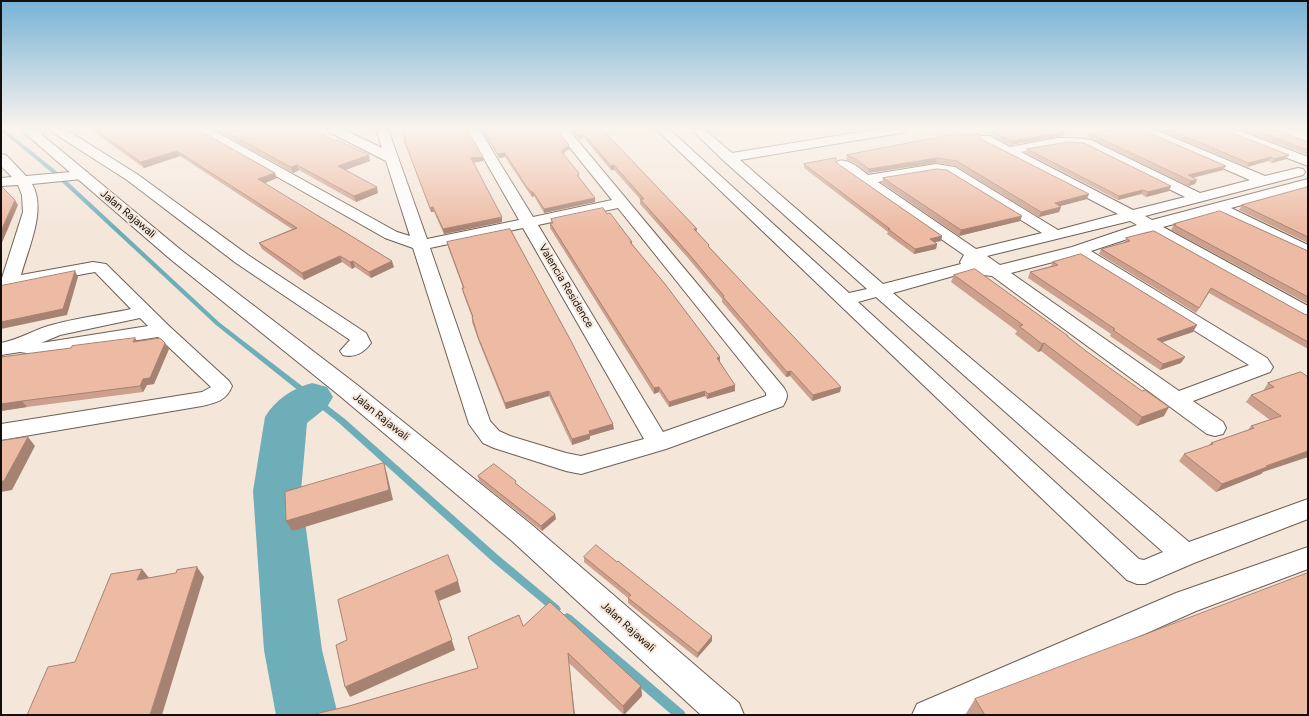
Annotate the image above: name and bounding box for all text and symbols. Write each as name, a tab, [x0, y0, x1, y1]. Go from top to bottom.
street label: Jalan Rajawali	[98, 187, 158, 241]
street label: Valencia Residence	[536, 242, 596, 330]
street label: Jalan Rajawali	[350, 390, 412, 444]
street label: Jalan Rajawali	[598, 599, 658, 655]

